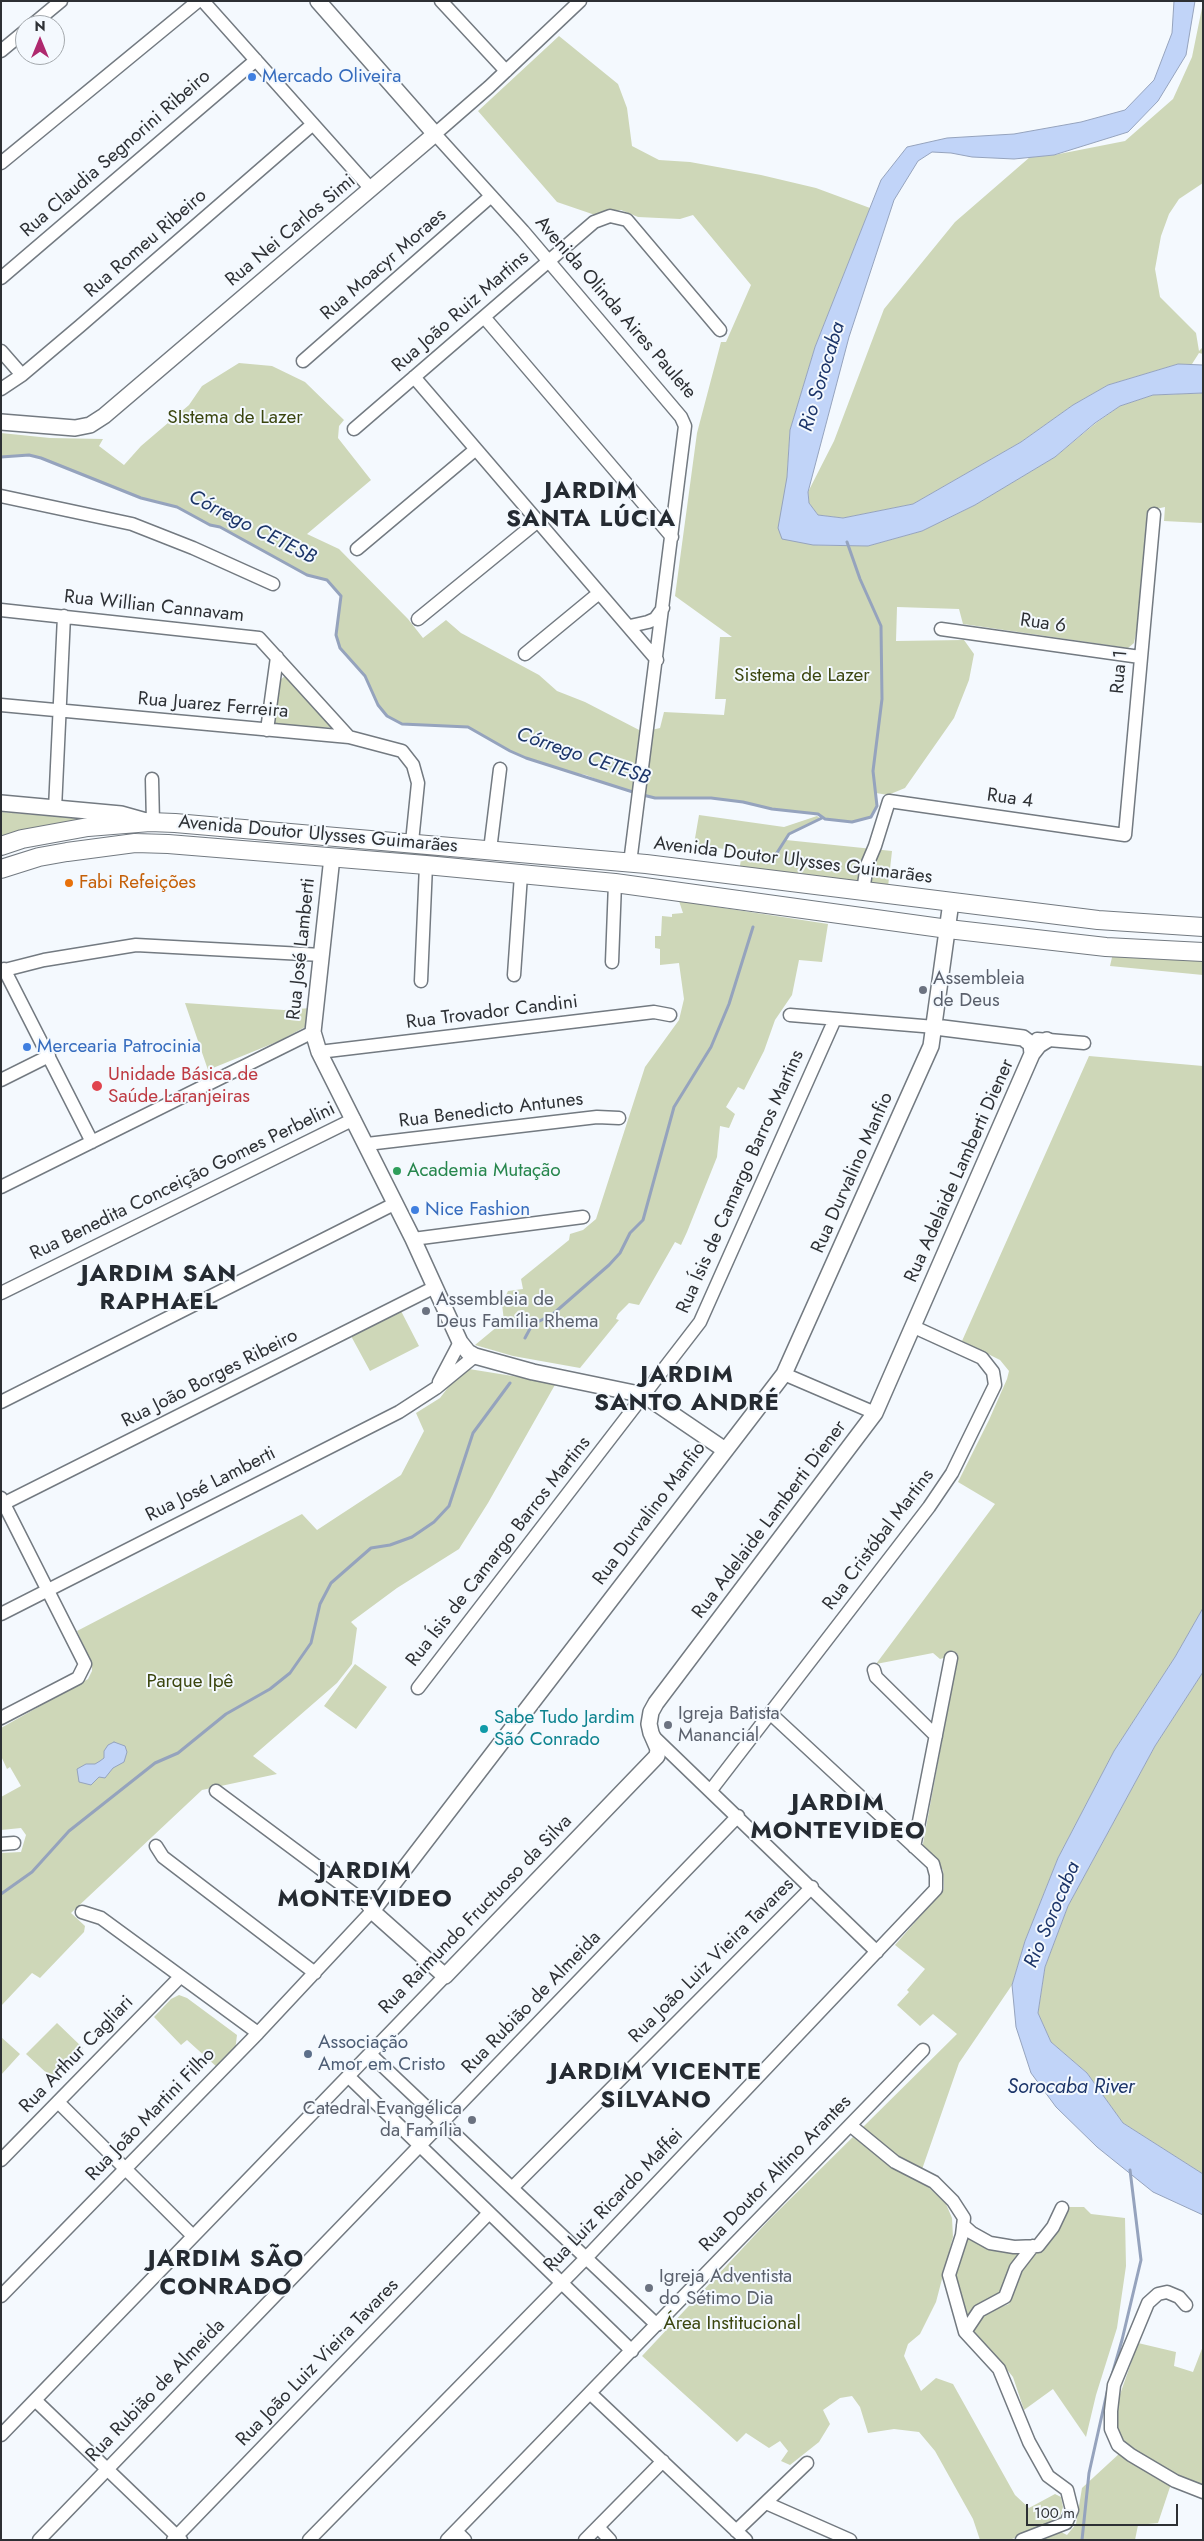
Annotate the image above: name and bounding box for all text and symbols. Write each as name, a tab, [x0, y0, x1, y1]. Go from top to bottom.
north arrow	[15, 15, 65, 65]
text: N	[34, 16, 46, 36]
street label: Rua Claudia Segnorini Ribeiro	[17, 65, 215, 243]
place label: Mercado Oliveira	[262, 66, 401, 88]
marker: Mercado Oliveira	[246, 71, 258, 83]
street label: Rua Nei Carlos Simi	[221, 170, 361, 292]
street label: Rua Romeu Ribeiro	[80, 185, 212, 303]
street label: Rua Moacyr Moraes	[317, 204, 451, 326]
street label: Avenida Olinda Aires Paulete	[530, 212, 700, 404]
street label: Rua João Ruiz Martins	[388, 246, 534, 378]
water label: Rio Sorocaba	[795, 319, 851, 435]
park label: SIstema de Lazer	[167, 407, 303, 429]
district label: JARDIM SANTA LÚCIA	[505, 478, 677, 534]
water label: Córrego CETESB	[184, 486, 320, 570]
street label: Rua Willian Cannavam	[63, 586, 245, 628]
street label: Rua 6	[1018, 609, 1068, 639]
street label: Rua 1	[1107, 649, 1133, 695]
park label: Sistema de Lazer	[734, 665, 870, 687]
street label: Rua Juarez Ferreira	[137, 688, 289, 724]
water label: Córrego CETESB	[513, 723, 653, 791]
street label: Rua 4	[985, 784, 1035, 814]
street label: Avenida Doutor Ulysses Guimarães	[177, 811, 459, 859]
street label: Avenida Doutor Ulysses Guimarães	[653, 833, 933, 889]
place label: Fabi Refeições	[79, 872, 196, 894]
marker: Fabi Refeições	[63, 877, 75, 889]
street label: Rua José Lamberti	[283, 877, 321, 1021]
place label: Assembleia de Deus	[933, 968, 1025, 1012]
marker: Assembleia de Deus	[917, 984, 929, 996]
street label: Rua Trovador Candini	[405, 991, 579, 1035]
place label: Mercearia Patrocinia	[37, 1036, 201, 1058]
marker: Mercearia Patrocinia	[21, 1041, 33, 1053]
street label: Rua Ísis de Camargo Barros Martins	[672, 1047, 810, 1317]
street label: Rua Adelaide Lamberti Diener	[900, 1056, 1020, 1286]
place label: Unidade Básica de Saúde Laranjeiras	[108, 1064, 258, 1108]
marker: Unidade Básica de Saúde Laranjeiras	[90, 1079, 104, 1093]
street label: Rua Benedicto Antunes	[398, 1088, 584, 1134]
street label: Rua Durvalino Manfio	[807, 1089, 899, 1257]
street label: Rua Benedita Conceição Gomes Perbelini	[27, 1098, 339, 1266]
place label: Academia Mutação	[407, 1160, 561, 1182]
marker: Academia Mutação	[391, 1165, 403, 1177]
place label: Nice Fashion	[425, 1199, 530, 1221]
marker: Nice Fashion	[409, 1204, 421, 1216]
district label: JARDIM SAN RAPHAEL	[79, 1261, 239, 1317]
place label: Assembleia de Deus Família Rhema	[436, 1289, 598, 1333]
marker: Assembleia de Deus Família Rhema	[420, 1305, 432, 1317]
street label: Rua João Borges Ribeiro	[118, 1325, 302, 1433]
district label: JARDIM SANTO ANDRÉ	[593, 1362, 781, 1418]
street label: Rua Adelaide Lamberti Diener	[688, 1416, 852, 1624]
street label: Rua Ísis de Camargo Barros Martins	[402, 1432, 596, 1672]
street label: Rua Durvalino Manfio	[589, 1438, 711, 1590]
street label: Rua José Lamberti	[142, 1442, 280, 1528]
street label: Rua Cristóbal Martins	[819, 1465, 939, 1615]
park label: Parque Ipê	[147, 1671, 233, 1693]
place label: Igreja Batista Manancial	[678, 1703, 780, 1747]
place label: Sabe Tudo Jardim São Conrado	[494, 1707, 635, 1751]
marker: Igreja Batista Manancial	[662, 1719, 674, 1731]
marker: Sabe Tudo Jardim São Conrado	[478, 1723, 490, 1735]
district label: JARDIM MONTEVIDEO	[749, 1790, 927, 1846]
street label: Rua Raimundo Fructuoso da Silva	[375, 1811, 577, 2019]
district label: JARDIM MONTEVIDEO	[276, 1858, 454, 1914]
water label: Rio Sorocaba	[1020, 1858, 1086, 1972]
street label: Rua João Luiz Vieira Tavares	[625, 1874, 799, 2048]
street label: Rua Rubião de Almeida	[458, 1927, 606, 2079]
street label: Rua Arthur Cagliari	[15, 1992, 139, 2118]
place label: Associação Amor em Cristo	[318, 2032, 445, 2076]
street label: Rua João Martini Filho	[82, 2044, 220, 2186]
marker: Associação Amor em Cristo	[302, 2048, 314, 2060]
district label: JARDIM VICENTE SILVANO	[548, 2059, 764, 2115]
water label: Sorocaba River	[1007, 2076, 1135, 2100]
street label: Rua Doutor Altino Arantes	[695, 2091, 857, 2257]
place label: Catedral Evangélica da Família	[303, 2098, 462, 2142]
marker: Catedral Evangélica da Família	[466, 2114, 478, 2126]
street label: Rua Luiz Ricardo Maffei	[540, 2125, 688, 2277]
district label: JARDIM SÃO CONRADO	[146, 2246, 306, 2302]
place label: Igreja Adventista do Sétimo Dia	[659, 2266, 792, 2310]
street label: Rua João Luiz Vieira Tavares	[232, 2275, 404, 2451]
marker: Igreja Adventista do Sétimo Dia	[643, 2282, 655, 2294]
park label: Área Institucional	[663, 2313, 801, 2335]
street label: Rua Rubião de Almeida	[82, 2315, 230, 2467]
scale bar	[1029, 2494, 1182, 2526]
text: 100 m	[1034, 2502, 1075, 2524]

